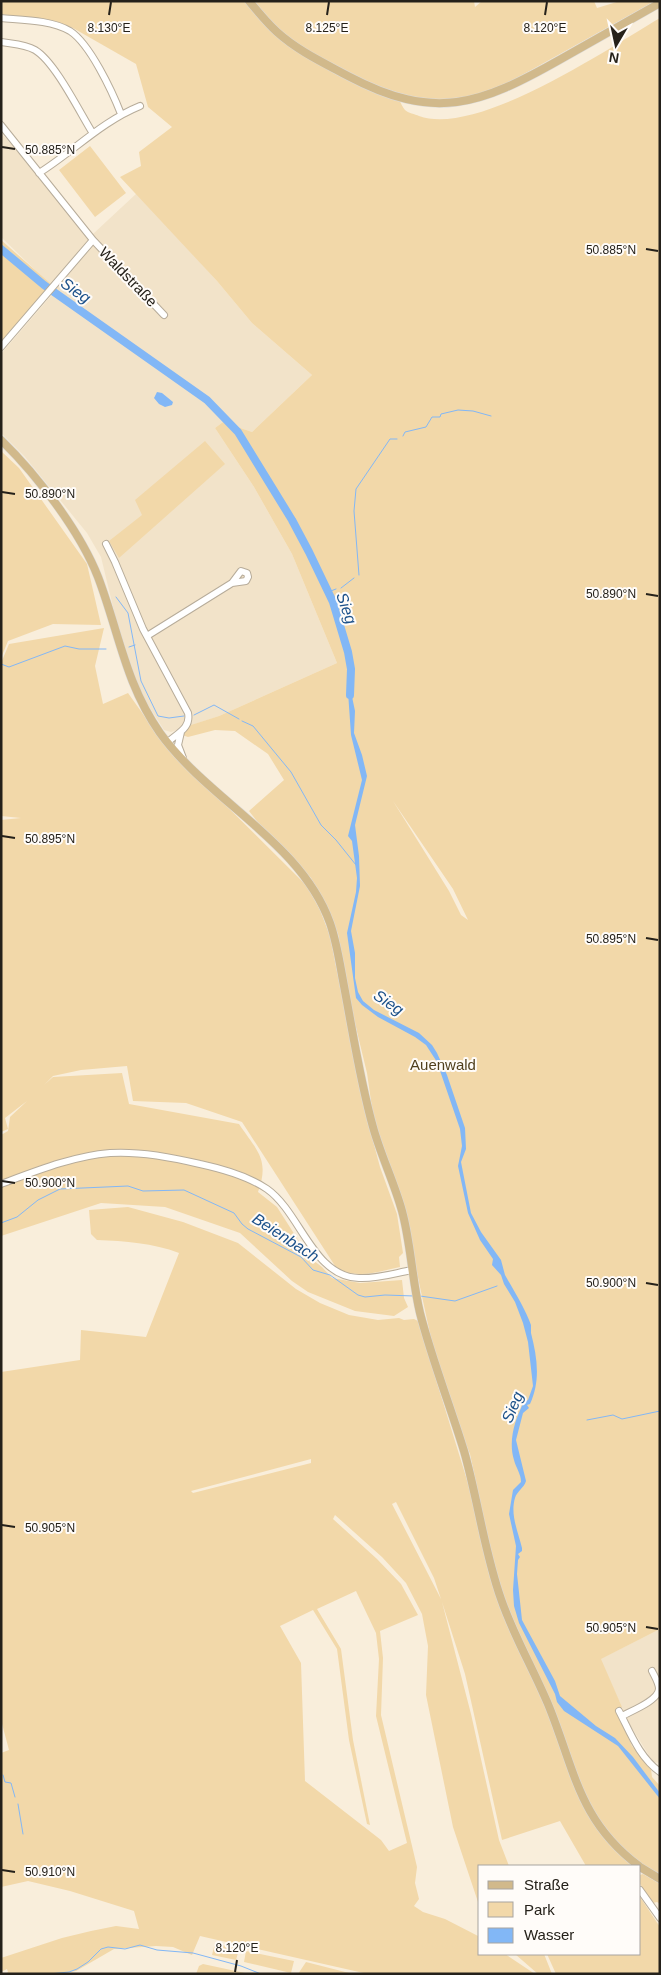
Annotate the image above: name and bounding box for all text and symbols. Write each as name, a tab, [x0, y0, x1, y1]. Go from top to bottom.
north arrow	[591, 20, 641, 70]
text: 8.130°E	[88, 21, 130, 35]
text: 8.125°E	[306, 21, 348, 35]
text: 8.120°E	[524, 21, 566, 35]
text: N	[608, 49, 620, 67]
text: 50.885°N	[25, 143, 75, 157]
street label: Waldstraße	[96, 243, 161, 310]
text: 50.885°N	[586, 243, 636, 257]
water label: Sieg	[58, 274, 94, 307]
text: 50.890°N	[25, 487, 75, 501]
text: 50.890°N	[586, 587, 636, 601]
water label: Sieg	[333, 590, 360, 626]
text: 50.895°N	[25, 832, 75, 846]
text: 50.895°N	[586, 932, 636, 946]
water label: Sieg	[371, 986, 407, 1018]
park label: Auenwald	[410, 1056, 476, 1073]
text: 50.900°N	[25, 1176, 75, 1190]
water label: Beienbach	[249, 1210, 322, 1265]
text: 50.900°N	[586, 1276, 636, 1290]
water label: Sieg	[498, 1389, 527, 1425]
text: 50.905°N	[25, 1521, 75, 1535]
text: 50.905°N	[586, 1621, 636, 1635]
text: 50.910°N	[25, 1865, 75, 1879]
legend	[478, 1865, 641, 1955]
text: Straße	[524, 1876, 569, 1893]
text: Park	[524, 1901, 555, 1918]
text: Wasser	[524, 1926, 574, 1943]
text: 8.120°E	[216, 1941, 258, 1955]

